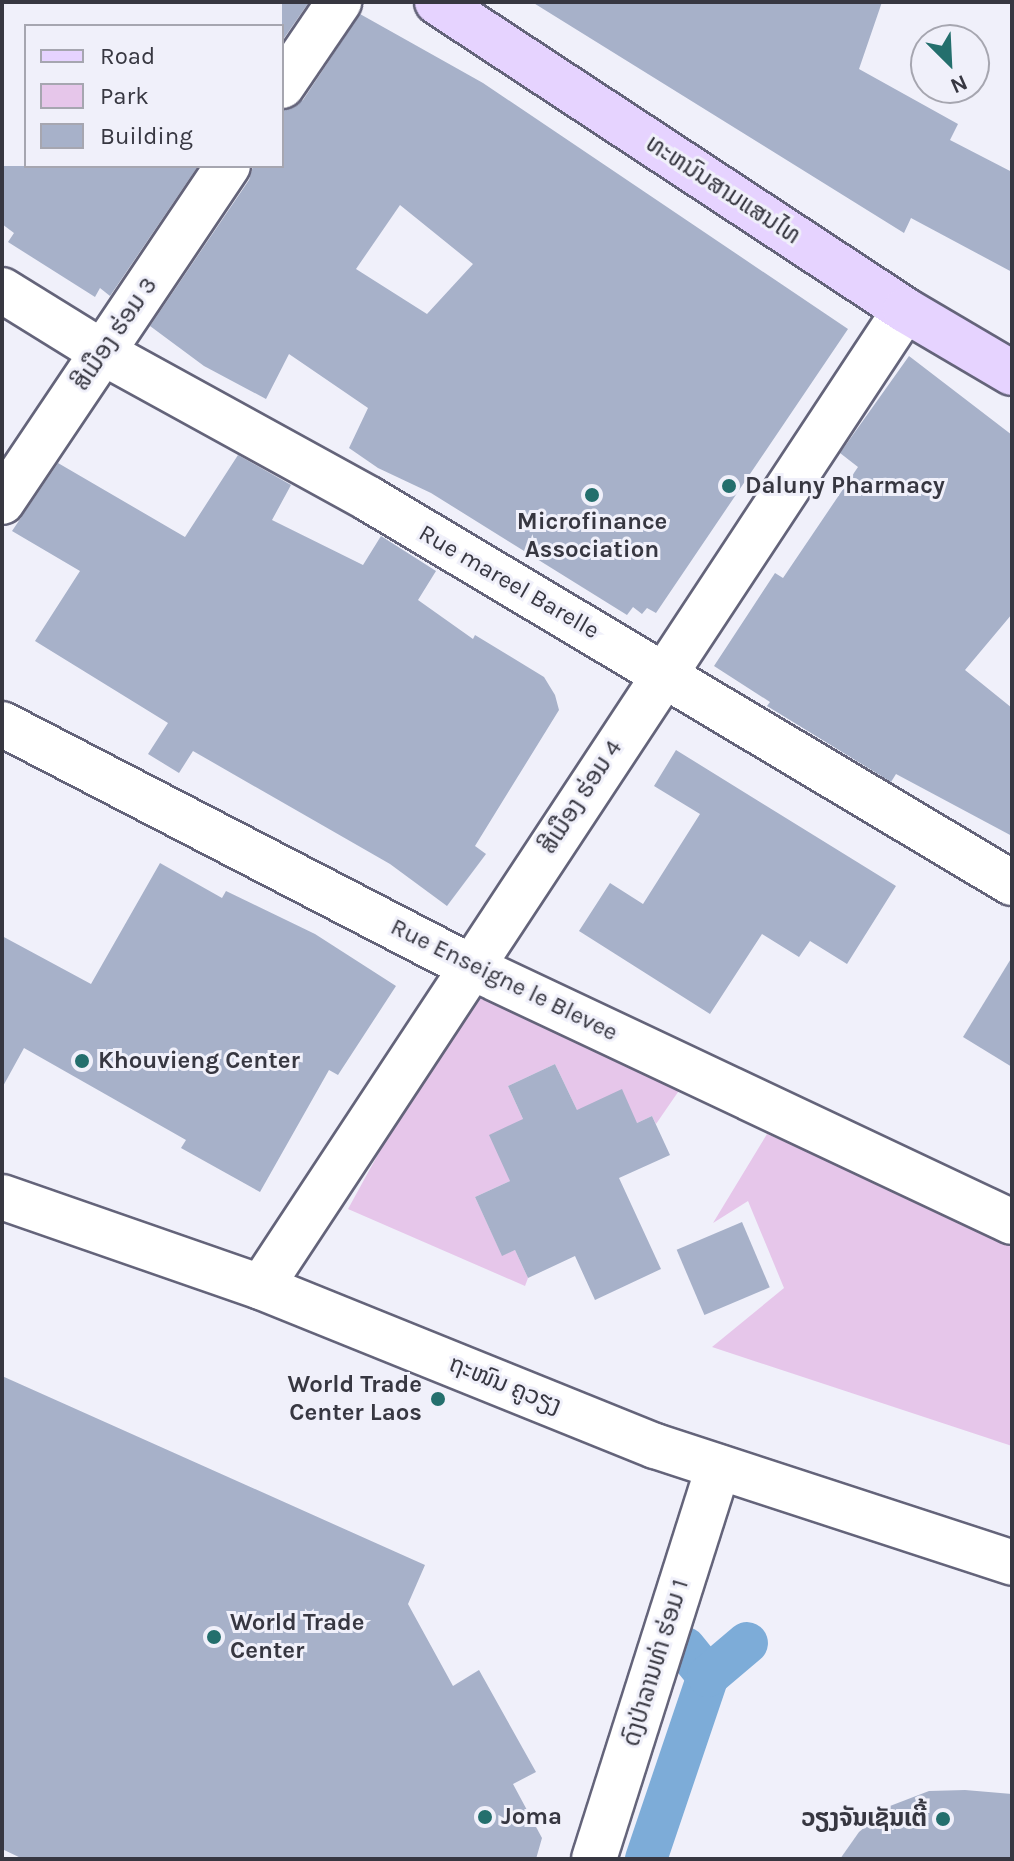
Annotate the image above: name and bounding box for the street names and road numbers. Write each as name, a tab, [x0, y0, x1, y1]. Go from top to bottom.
street label: ທະຫນົນສາມແສນໄທ	[640, 129, 806, 251]
street label: ສີເມືອງ ຮ່ອມ 3	[67, 272, 163, 396]
street label: Rue mareel Barelle	[414, 519, 604, 645]
street label: ສີເມືອງ ຮ່ອມ 4	[534, 735, 628, 859]
street label: Rue Enseigne le Blevee	[386, 913, 622, 1047]
street label: ຖະໜົນ ຄູວຽງ	[445, 1349, 565, 1421]
street label: ດົງປ່າລານທ່າ ຮ່ອມ 1	[617, 1576, 695, 1750]

